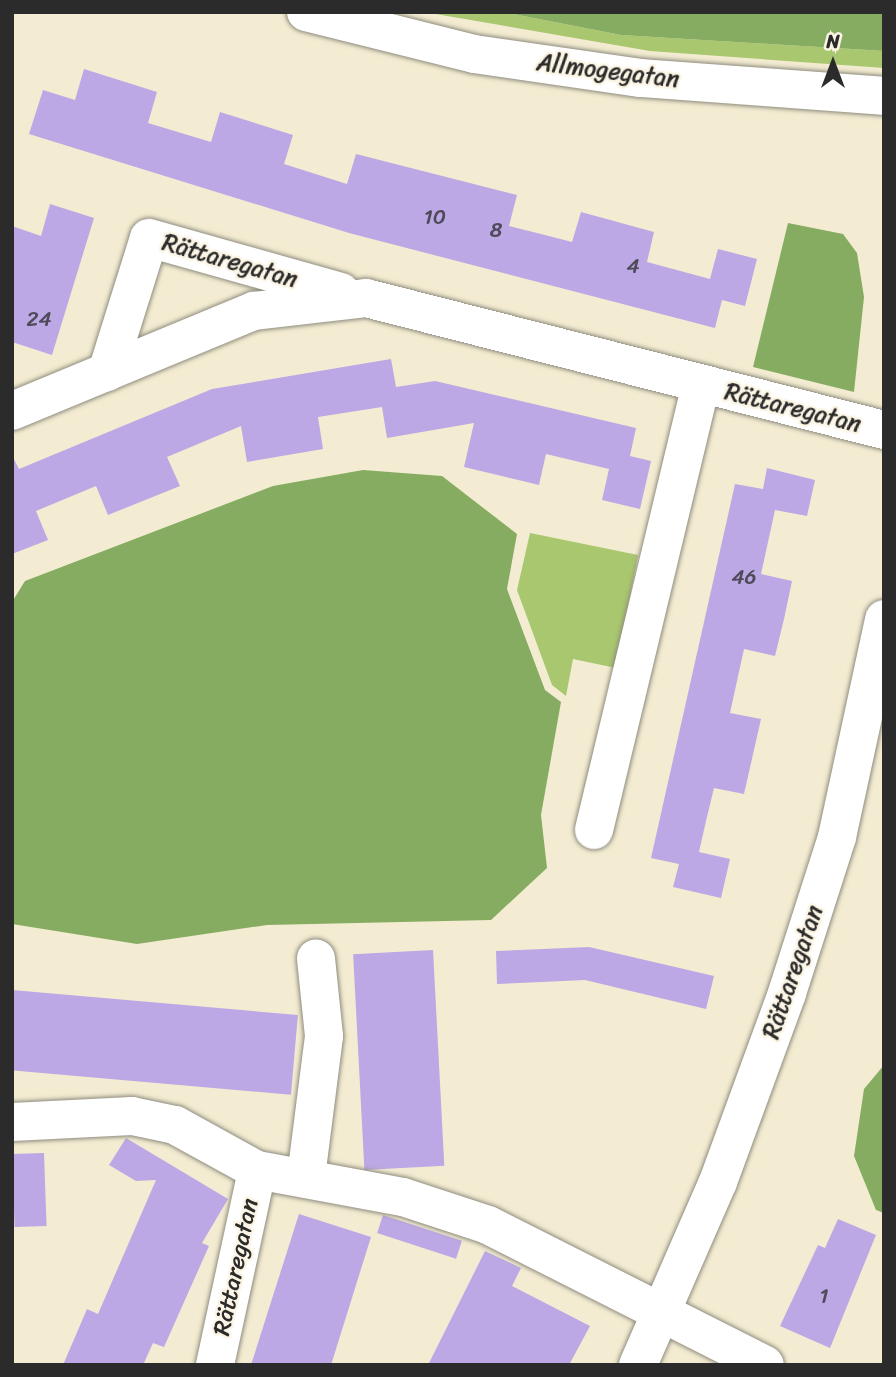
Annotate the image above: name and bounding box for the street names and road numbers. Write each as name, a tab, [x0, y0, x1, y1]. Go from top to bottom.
street label: Allmogegatan	[535, 48, 681, 94]
street label: Rättaregatan	[159, 228, 301, 294]
street label: Rättaregatan	[722, 377, 864, 439]
street label: Rättaregatan	[757, 901, 829, 1043]
street label: Rättaregatan	[207, 1196, 265, 1338]

